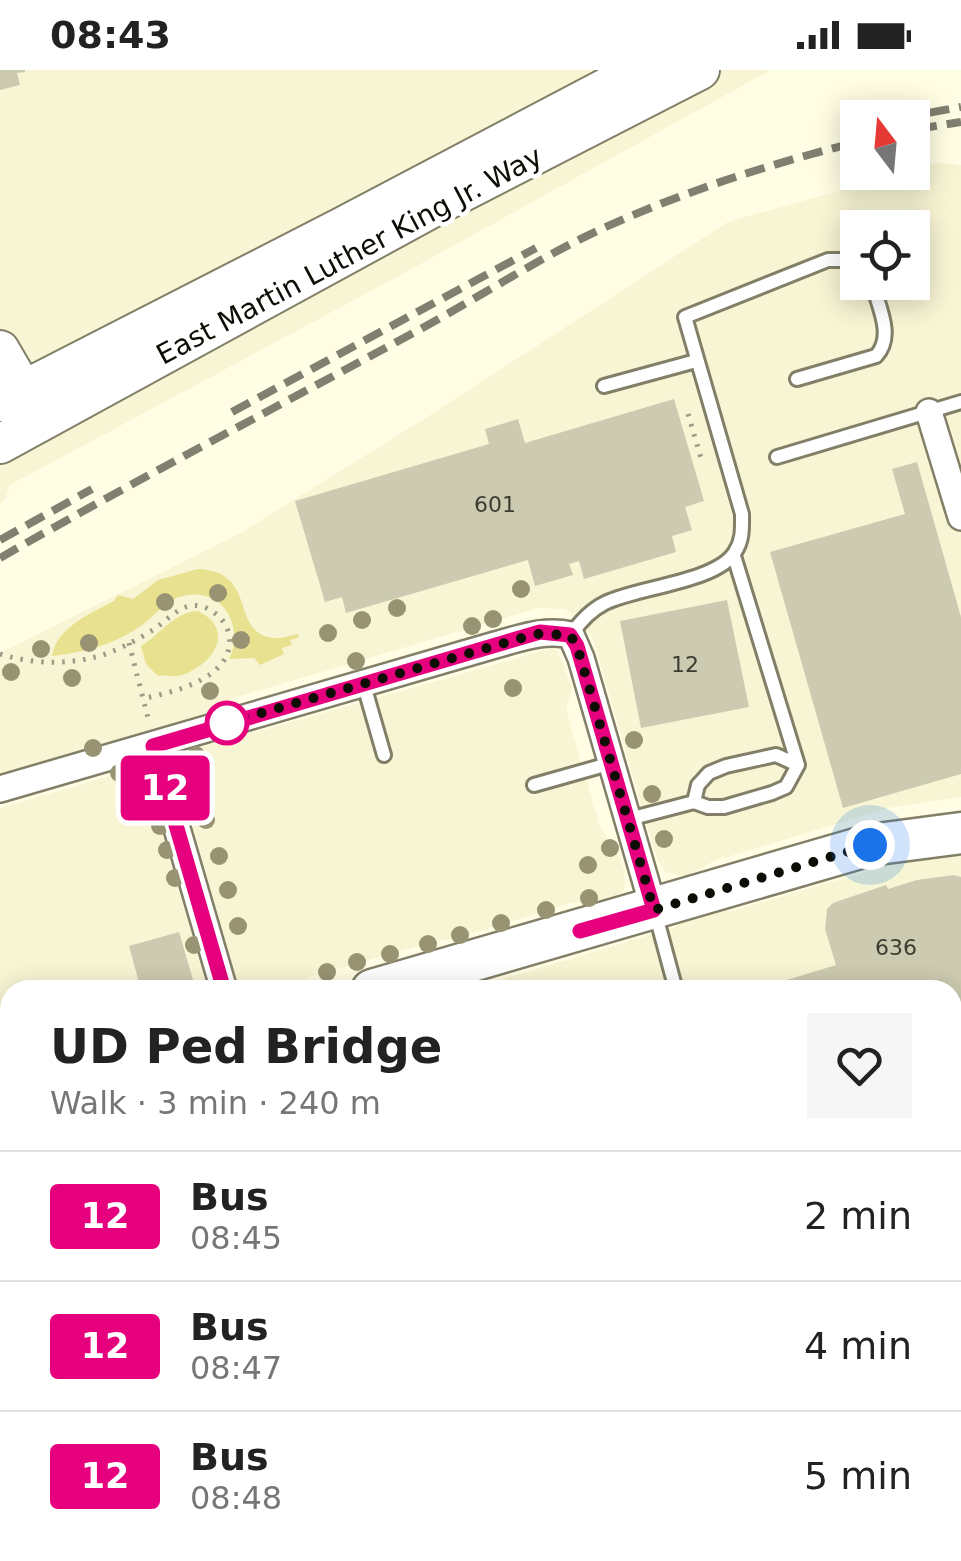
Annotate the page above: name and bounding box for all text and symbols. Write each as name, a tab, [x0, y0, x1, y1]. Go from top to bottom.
text: 08:43	[50, 13, 171, 57]
north arrow	[840, 100, 930, 190]
map controls	[840, 100, 930, 300]
street label: East Martin Luther King Jr. Way	[151, 139, 548, 371]
button: locate	[840, 210, 930, 300]
house number: 601	[474, 492, 516, 517]
house number: 12	[671, 652, 699, 677]
unlabelled marker	[206, 702, 248, 744]
line badge: 12	[120, 756, 210, 820]
text: 12	[141, 768, 189, 808]
your location	[845, 820, 895, 870]
house number: 636	[875, 935, 917, 960]
button: heart	[807, 1013, 912, 1118]
text: UD Ped Bridge	[50, 1018, 442, 1074]
text: Walk · 3 min · 240 m	[50, 1084, 381, 1122]
text: Bus	[190, 1175, 269, 1219]
text: 2 min	[804, 1194, 912, 1238]
text: 12	[81, 1196, 129, 1236]
text: 08:45	[190, 1219, 282, 1257]
text: Bus	[190, 1305, 269, 1349]
text: 4 min	[804, 1324, 912, 1368]
text: 12	[81, 1326, 129, 1366]
text: 08:47	[190, 1349, 282, 1387]
text: Bus	[190, 1435, 269, 1479]
text: 5 min	[804, 1454, 912, 1498]
text: 12	[81, 1456, 129, 1496]
text: 08:48	[190, 1479, 282, 1517]

